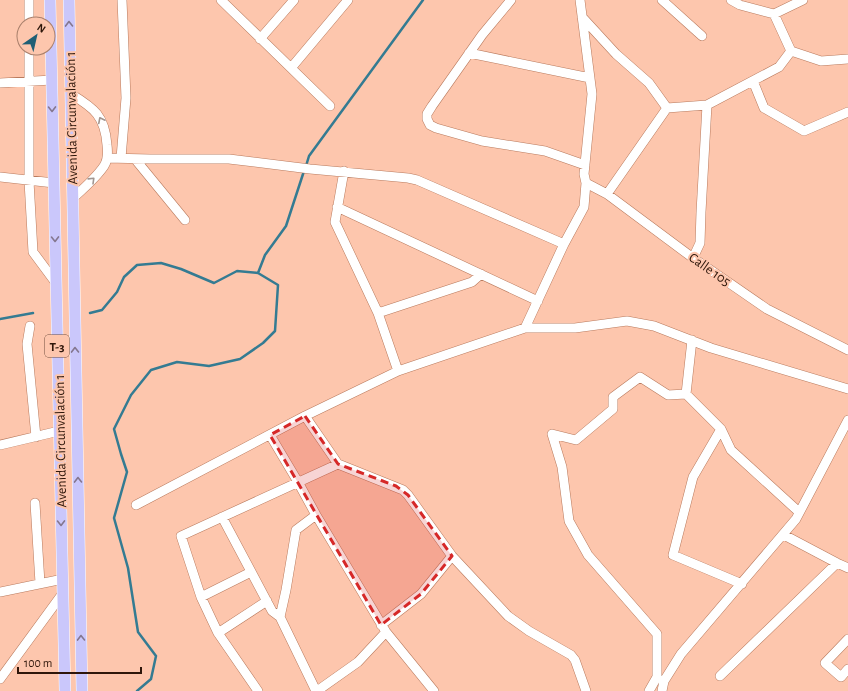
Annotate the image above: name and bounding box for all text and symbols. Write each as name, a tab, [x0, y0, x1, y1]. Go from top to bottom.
north arrow	[16, 16, 56, 56]
text: N	[35, 21, 48, 35]
one-way arrow	[65, 21, 73, 27]
street label: Avenida Circunvalación 1	[64, 51, 80, 185]
one-way arrow	[48, 106, 56, 112]
one-way arrow	[98, 117, 106, 124]
one-way arrow	[87, 177, 95, 184]
one-way arrow	[51, 236, 59, 242]
street label: Calle 105	[686, 250, 733, 289]
road number: T-3	[45, 335, 69, 357]
one-way arrow	[71, 347, 79, 353]
street label: Avenida Circunvalación 1	[53, 374, 69, 508]
one-way arrow	[74, 477, 82, 483]
one-way arrow	[57, 520, 66, 526]
one-way arrow	[77, 635, 85, 641]
scale bar	[18, 649, 141, 675]
text: 100 m	[24, 657, 52, 669]

